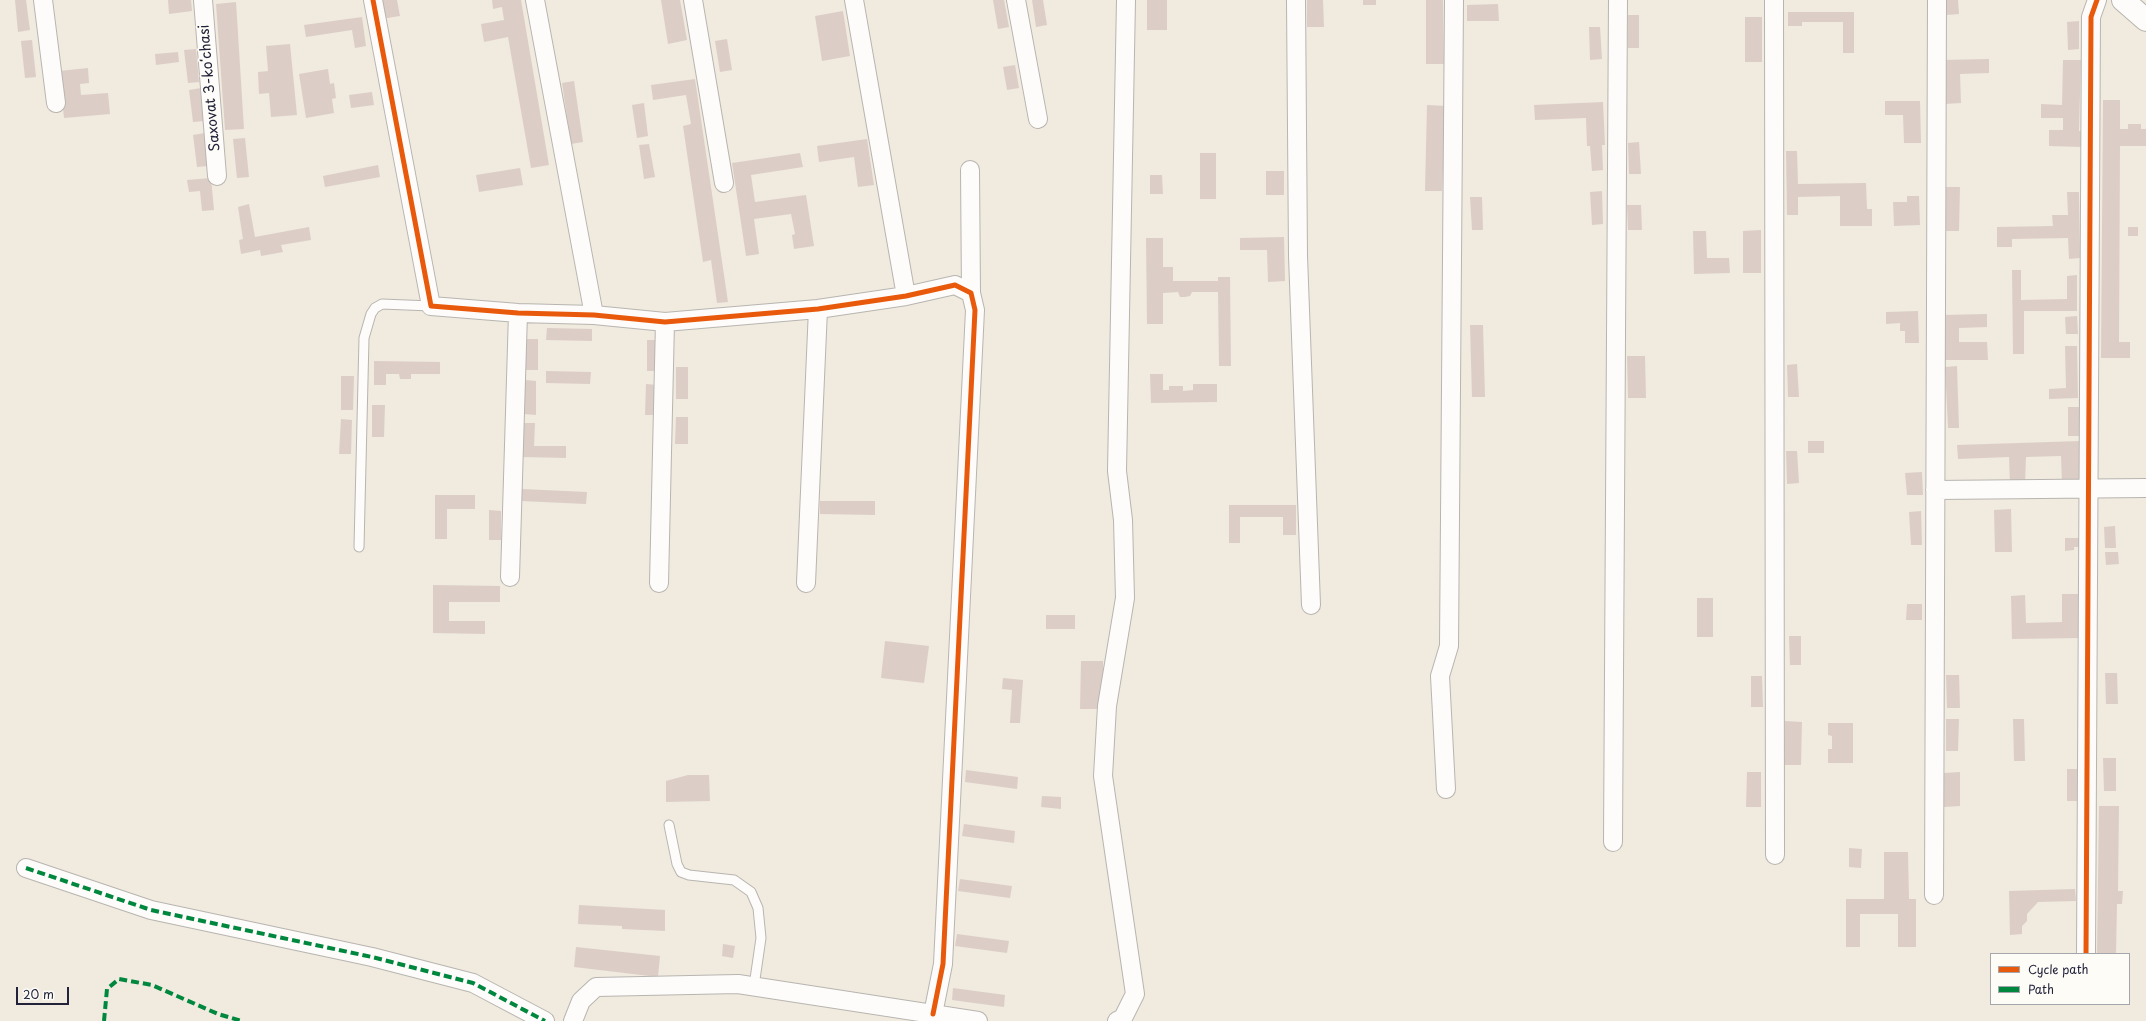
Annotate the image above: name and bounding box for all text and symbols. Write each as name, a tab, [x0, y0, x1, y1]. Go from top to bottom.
street label: Saxovat 3-koʻchasi	[196, 24, 224, 152]
legend	[1990, 953, 2130, 1005]
text: Cycle path	[2028, 960, 2089, 978]
scale bar	[18, 979, 71, 1005]
text: Path	[2028, 980, 2054, 998]
text: 20 m	[23, 985, 54, 1003]

